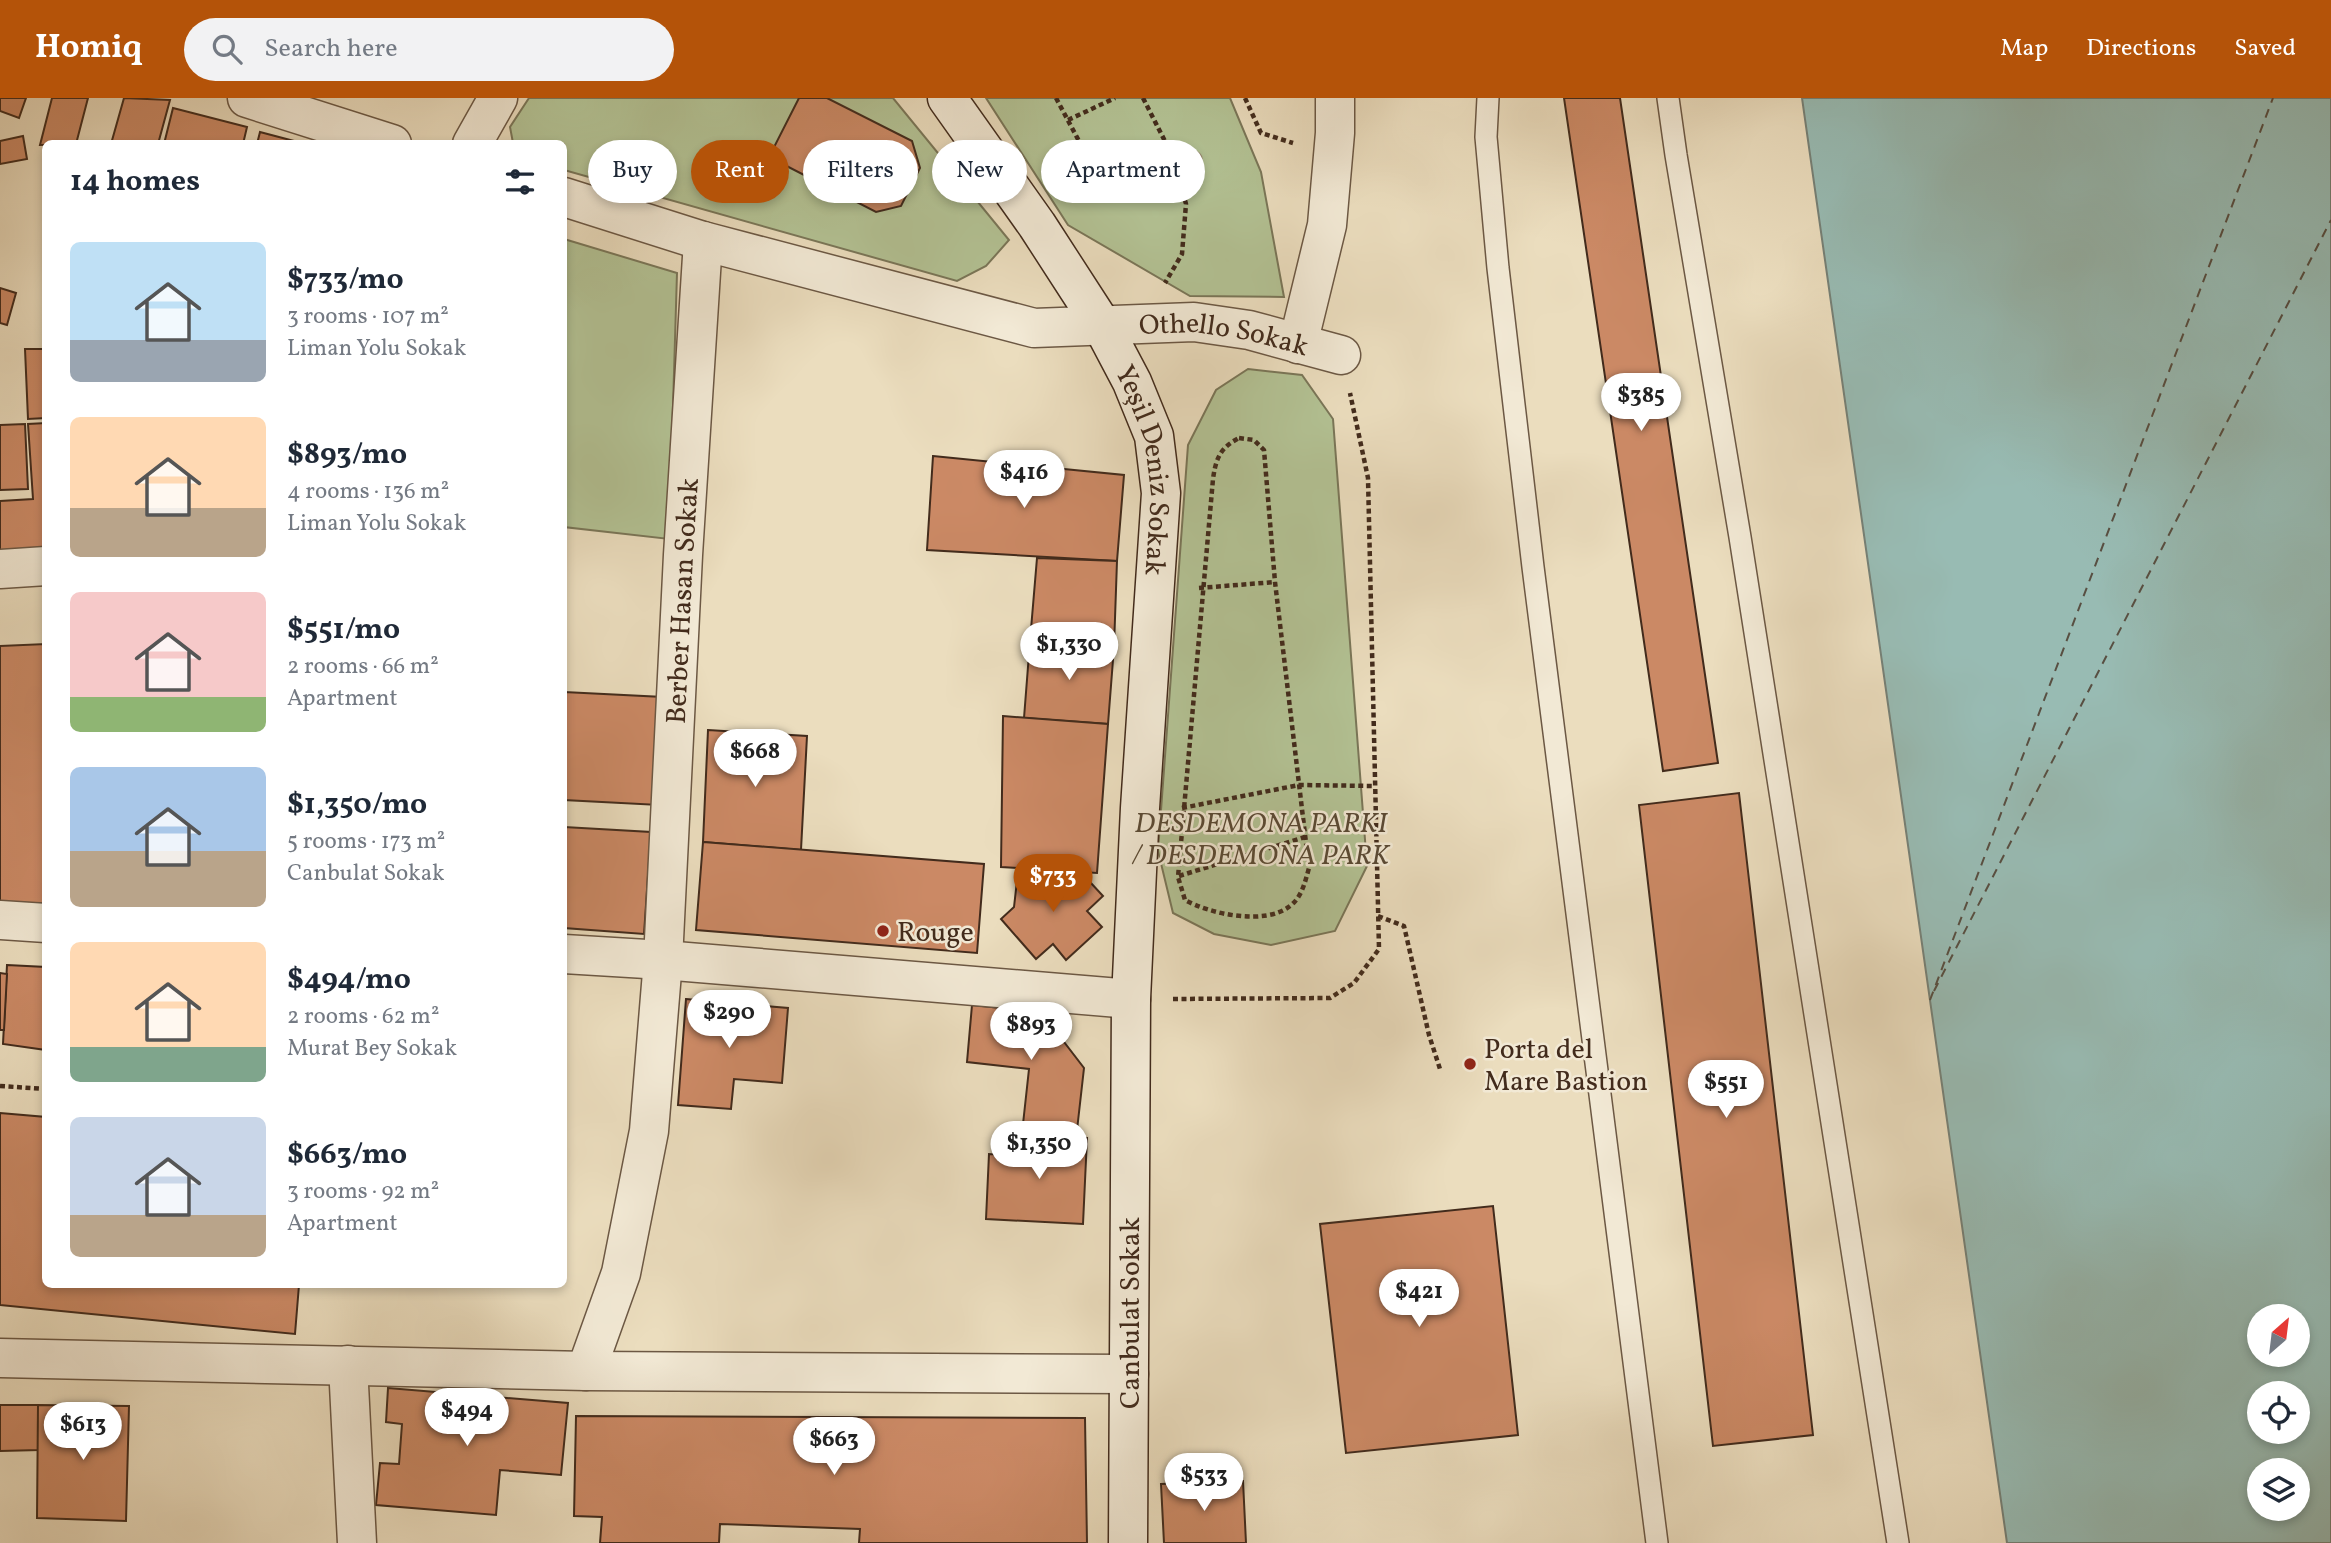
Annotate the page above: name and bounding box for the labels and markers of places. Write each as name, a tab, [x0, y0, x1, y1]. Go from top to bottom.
pin: $385	[1600, 374, 1682, 433]
pin: $416	[983, 450, 1065, 510]
pin: $1,330	[1012, 622, 1126, 682]
pin: $668	[714, 730, 796, 789]
pin: $733	[1012, 854, 1094, 914]
place label: Rouge	[897, 914, 974, 953]
marker: Rouge	[875, 923, 891, 939]
pin: $290	[688, 990, 770, 1050]
pin: $893	[990, 1002, 1072, 1062]
place label: Porta del Mare Bastion	[1484, 1031, 1648, 1102]
marker: Porta del Mare Bastion	[1462, 1056, 1478, 1072]
pin: $551	[1685, 1060, 1767, 1120]
pin: $1,350	[982, 1122, 1096, 1181]
pin: $421	[1378, 1270, 1460, 1329]
pin: $494	[426, 1388, 508, 1448]
pin: $613	[42, 1402, 124, 1462]
pin: $663	[793, 1418, 875, 1477]
pin: $533	[1163, 1454, 1245, 1513]

